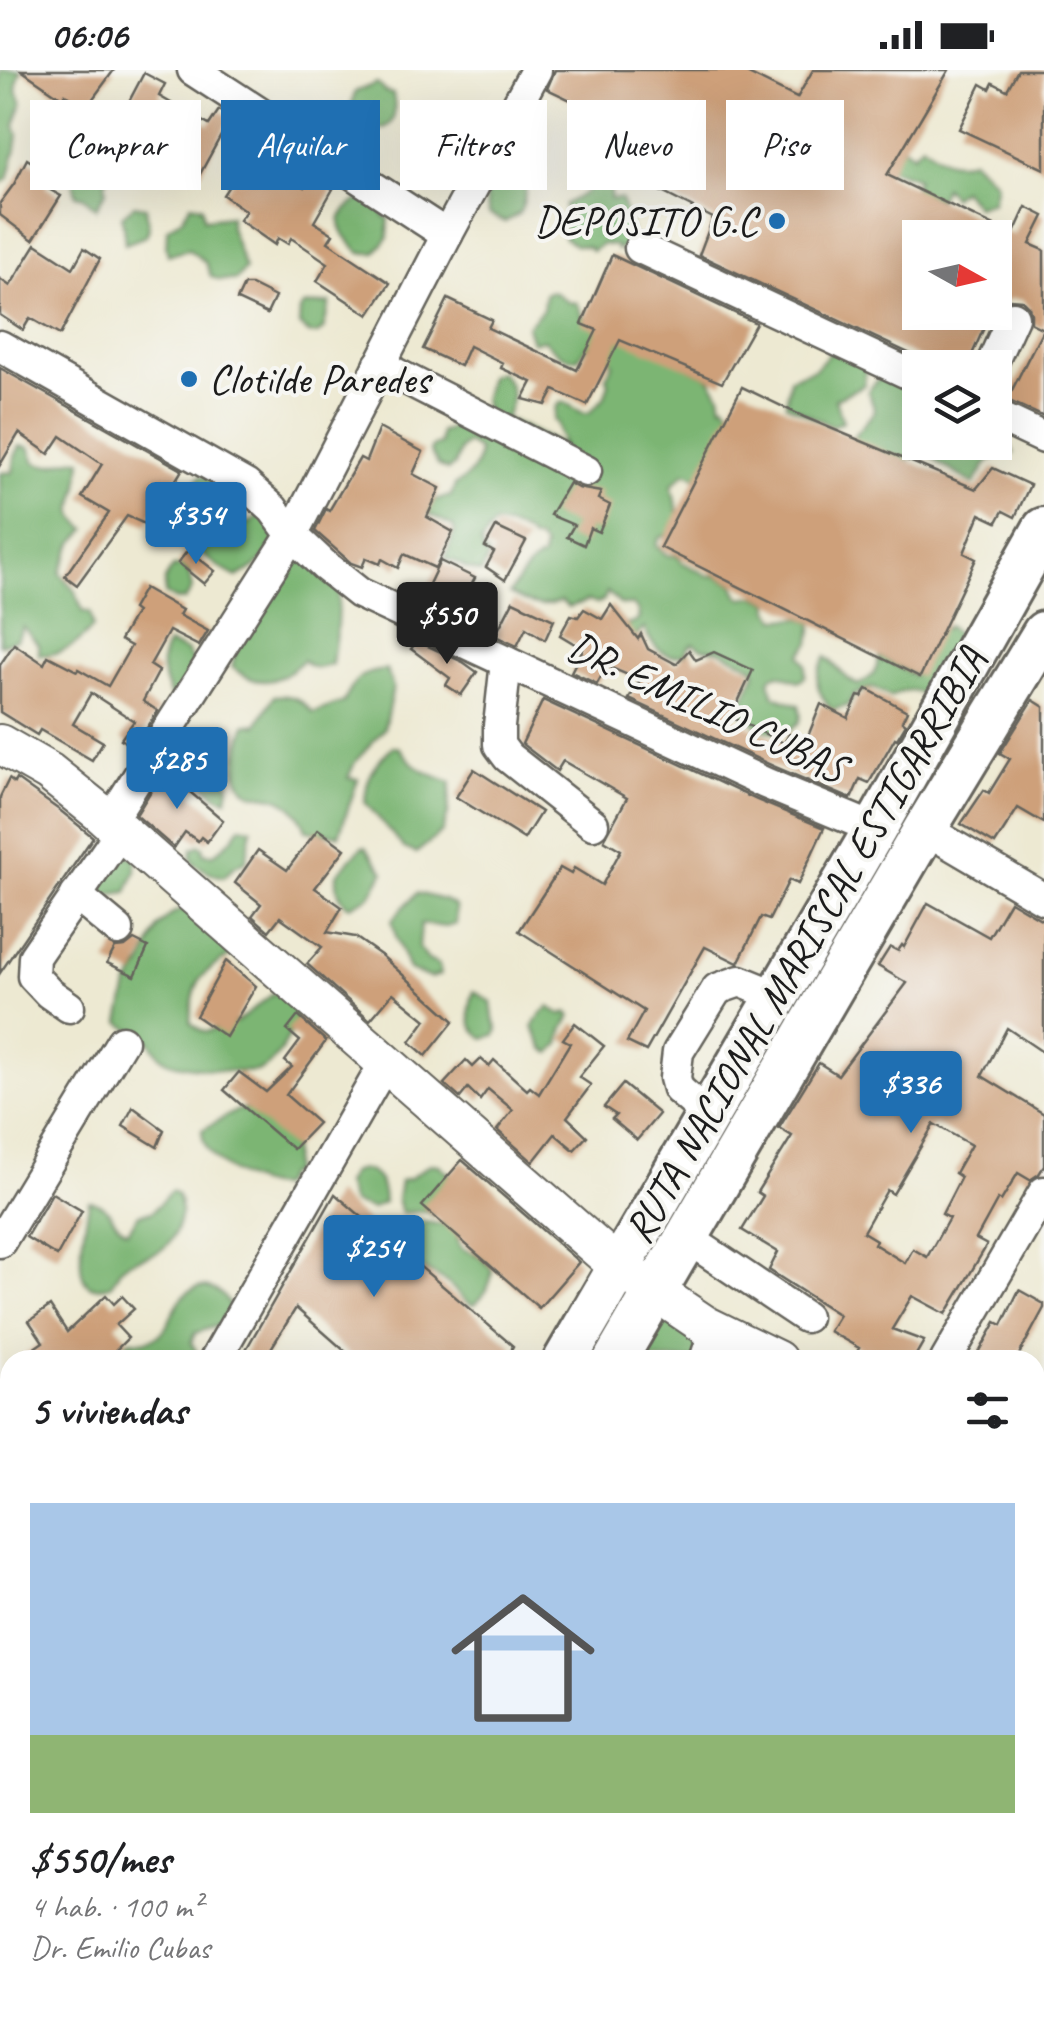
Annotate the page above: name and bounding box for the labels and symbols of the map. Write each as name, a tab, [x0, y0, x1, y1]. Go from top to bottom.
place label: DEPOSITO G.C	[534, 195, 761, 248]
marker: DEPOSITO G.C	[766, 210, 788, 232]
north arrow	[902, 220, 1012, 330]
place label: Clotilde Paredes	[209, 353, 433, 406]
marker: Clotilde Paredes	[178, 368, 200, 390]
pin: $354	[137, 482, 255, 567]
pin: $550	[388, 582, 506, 667]
street label: DR. EMILIO CUBAS	[560, 619, 860, 797]
street label: RUTA NACIONAL MARISCAL ESTIGARRIBIA	[612, 637, 998, 1252]
pin: $285	[118, 727, 236, 812]
pin: $336	[852, 1051, 970, 1136]
pin: $254	[315, 1215, 433, 1300]

